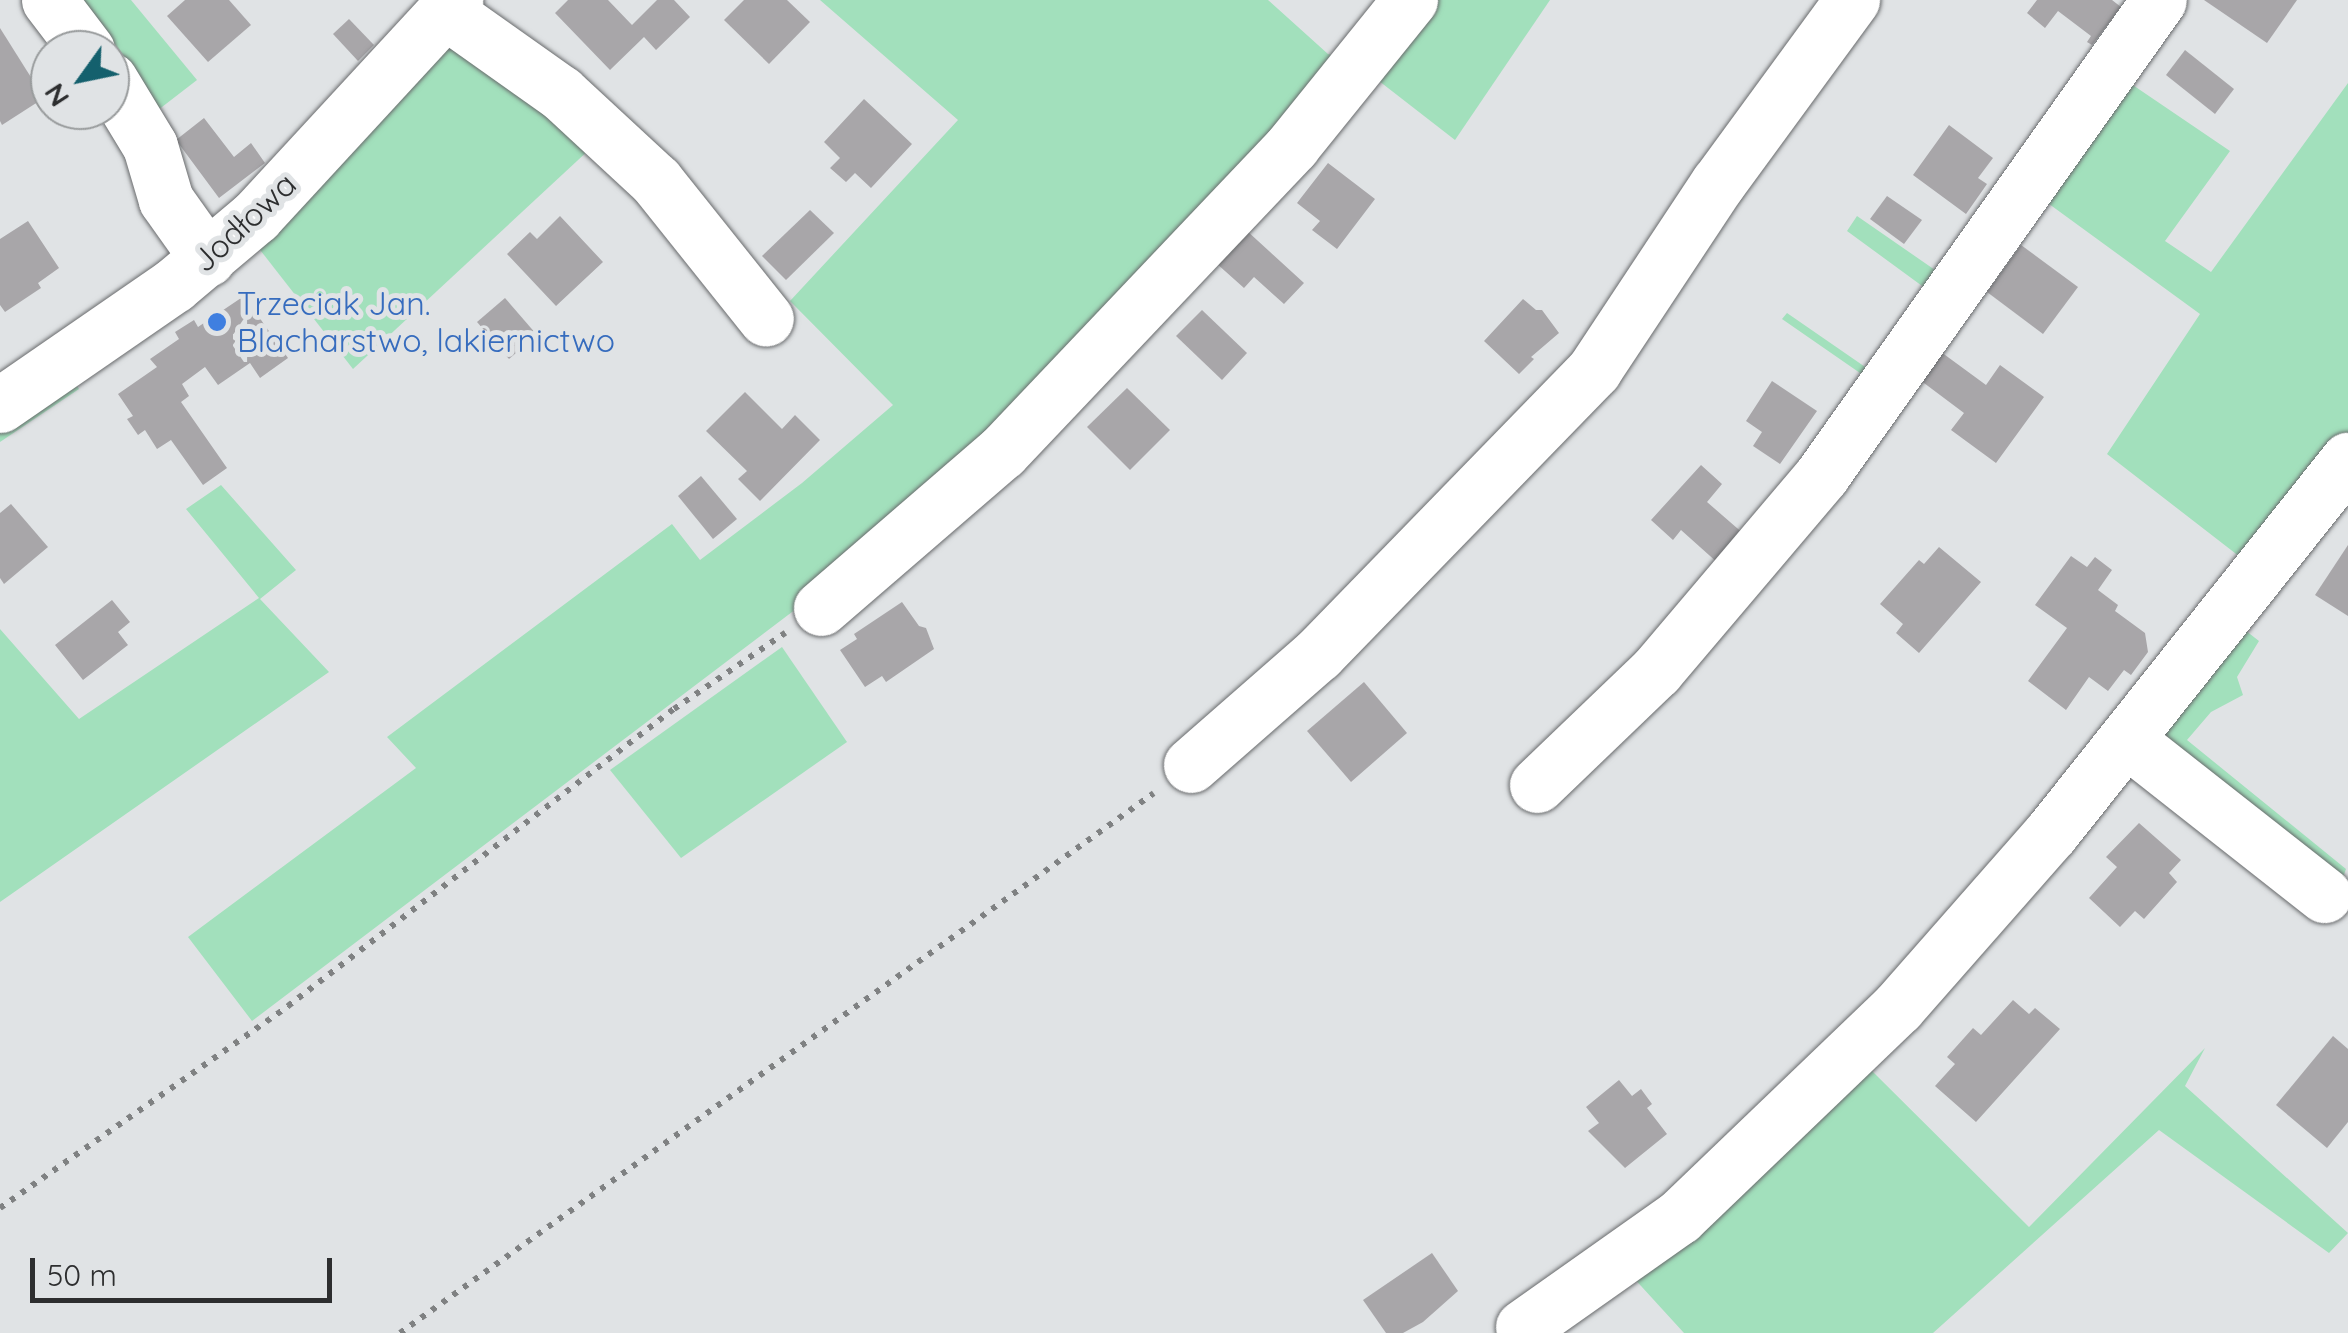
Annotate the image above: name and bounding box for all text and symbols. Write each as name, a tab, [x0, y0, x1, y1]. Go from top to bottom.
north arrow	[30, 30, 130, 130]
text: N	[36, 77, 76, 114]
street label: Jodłowa	[184, 165, 304, 279]
place label: Trzeciak Jan. Blacharstwo, lakiernictwo	[237, 285, 615, 360]
marker: Trzeciak Jan. Blacharstwo, lakiernictwo	[206, 311, 228, 333]
scale bar	[35, 1238, 338, 1300]
text: 50 m	[47, 1256, 117, 1294]

